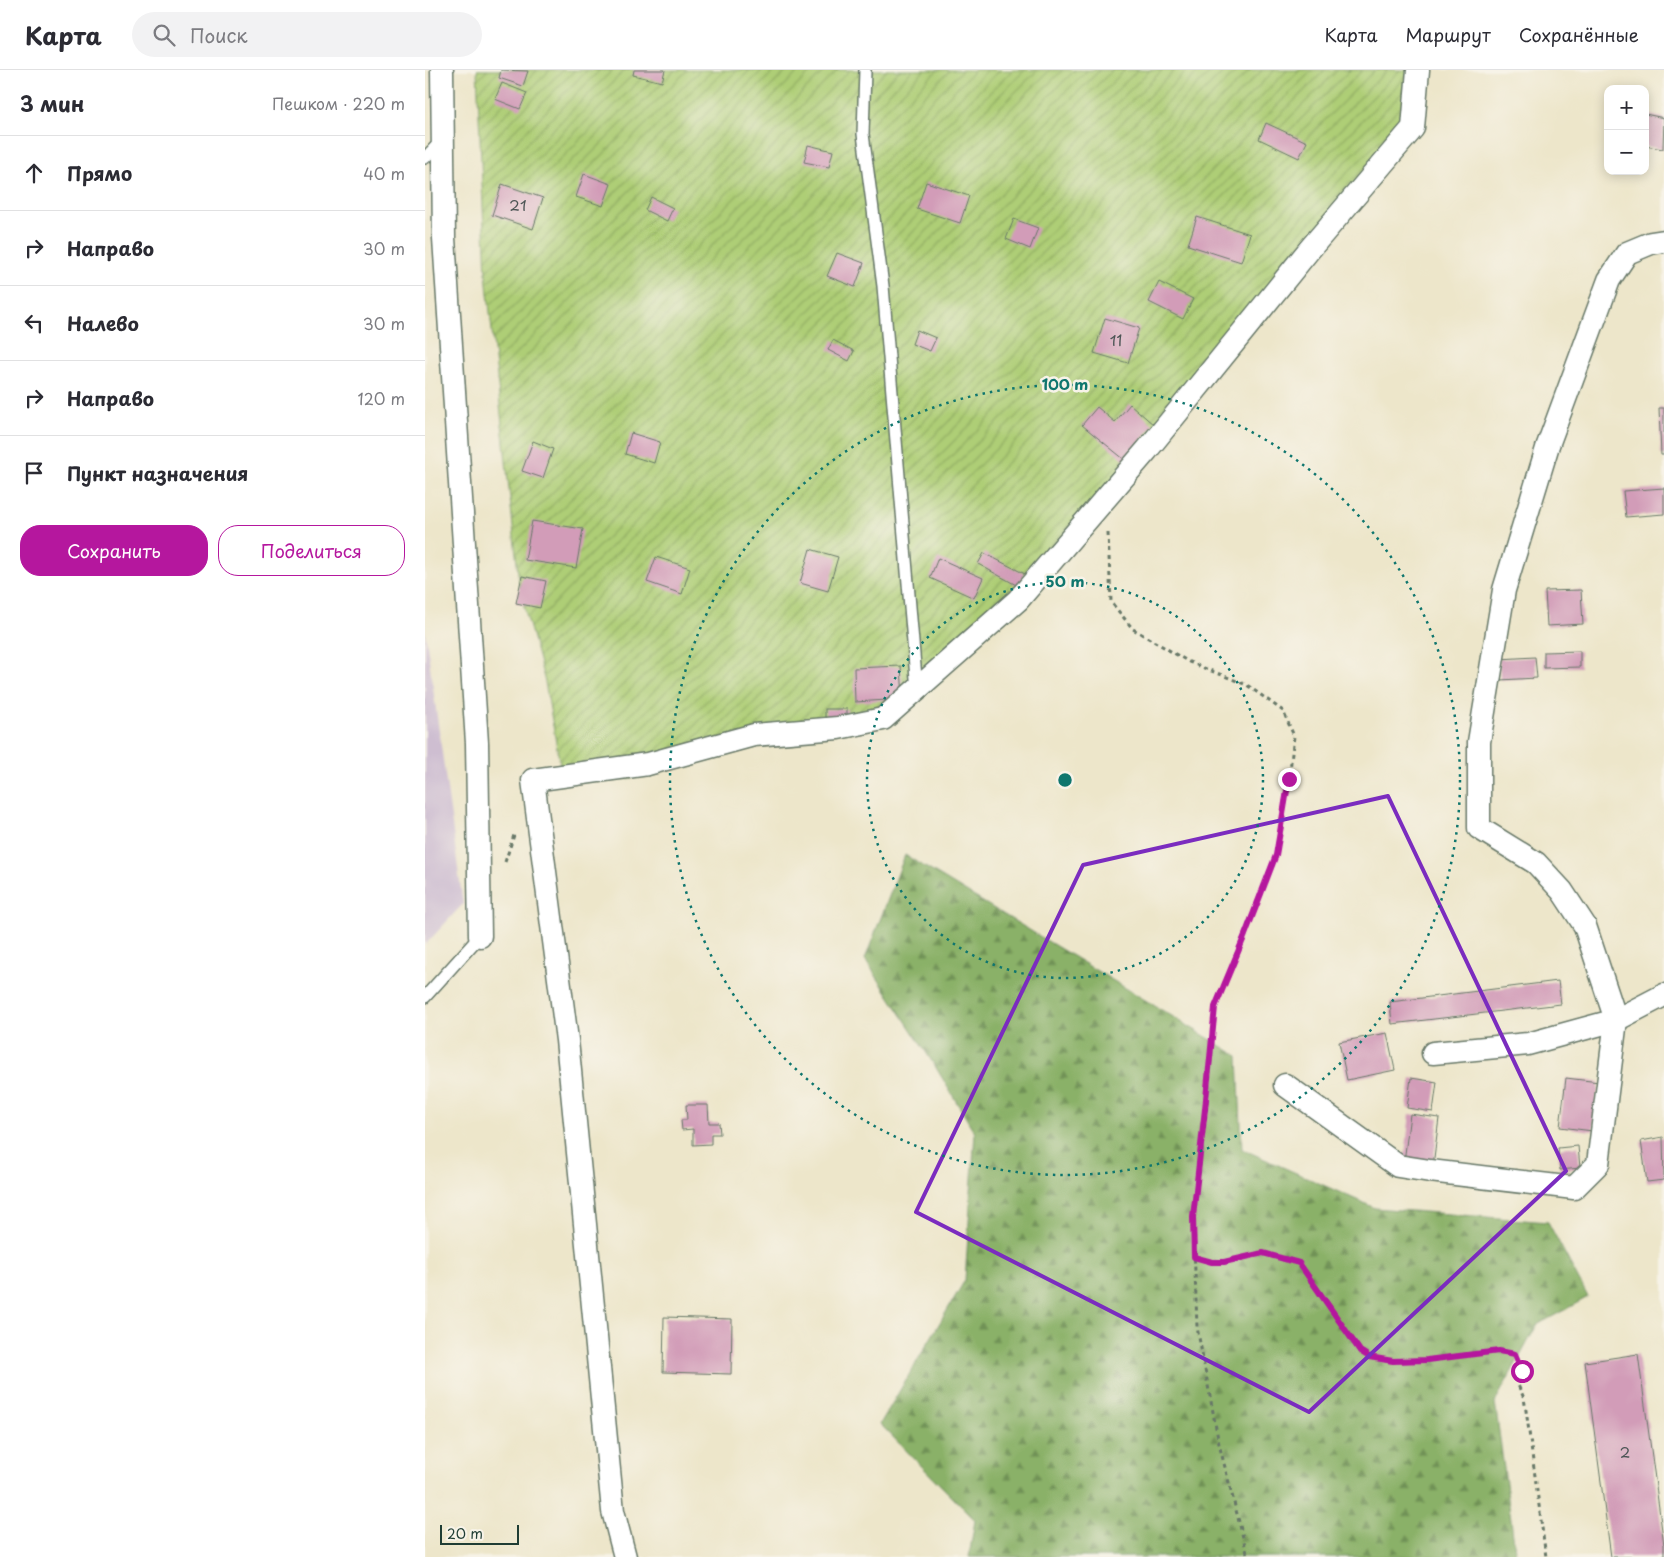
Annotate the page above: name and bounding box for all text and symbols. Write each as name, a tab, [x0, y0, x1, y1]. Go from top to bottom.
search box	[132, 12, 482, 57]
text: Карта	[25, 17, 102, 53]
icon: search	[150, 21, 178, 49]
text: Поиск	[190, 21, 248, 49]
text: Карта	[1325, 21, 1377, 48]
text: Маршрут	[1405, 21, 1491, 48]
text: Сохранённые	[1519, 21, 1639, 48]
map controls	[1604, 85, 1649, 175]
button: +	[1604, 85, 1649, 130]
text: 3 мин	[20, 87, 84, 119]
text: Пешком · 220 m	[272, 91, 405, 115]
button: −	[1604, 130, 1649, 175]
icon: ahead	[20, 159, 48, 187]
text: Прямо	[67, 159, 132, 187]
text: 40 m	[363, 161, 405, 185]
house number: 21	[509, 193, 527, 216]
icon: right	[20, 234, 48, 262]
text: Направо	[67, 234, 154, 262]
text: 30 m	[363, 236, 405, 260]
icon: left	[20, 309, 48, 337]
text: Налево	[67, 309, 139, 337]
text: 30 m	[363, 311, 405, 335]
house number: 11	[1110, 328, 1122, 351]
text: 100 m	[1042, 372, 1088, 395]
icon: right	[20, 384, 48, 412]
text: Направо	[67, 384, 154, 412]
text: 120 m	[358, 386, 405, 410]
icon: arrive	[20, 459, 48, 487]
text: Пункт назначения	[67, 459, 248, 487]
button: Сохранить	[20, 525, 208, 576]
button: Поделиться	[218, 525, 405, 576]
text: 50 m	[1046, 569, 1084, 592]
route end	[1278, 768, 1301, 791]
centre of rings	[1056, 771, 1074, 789]
route start	[1511, 1360, 1534, 1383]
house number: 2	[1620, 1440, 1630, 1463]
scale bar	[440, 1522, 519, 1545]
text: 20 m	[447, 1523, 483, 1544]

